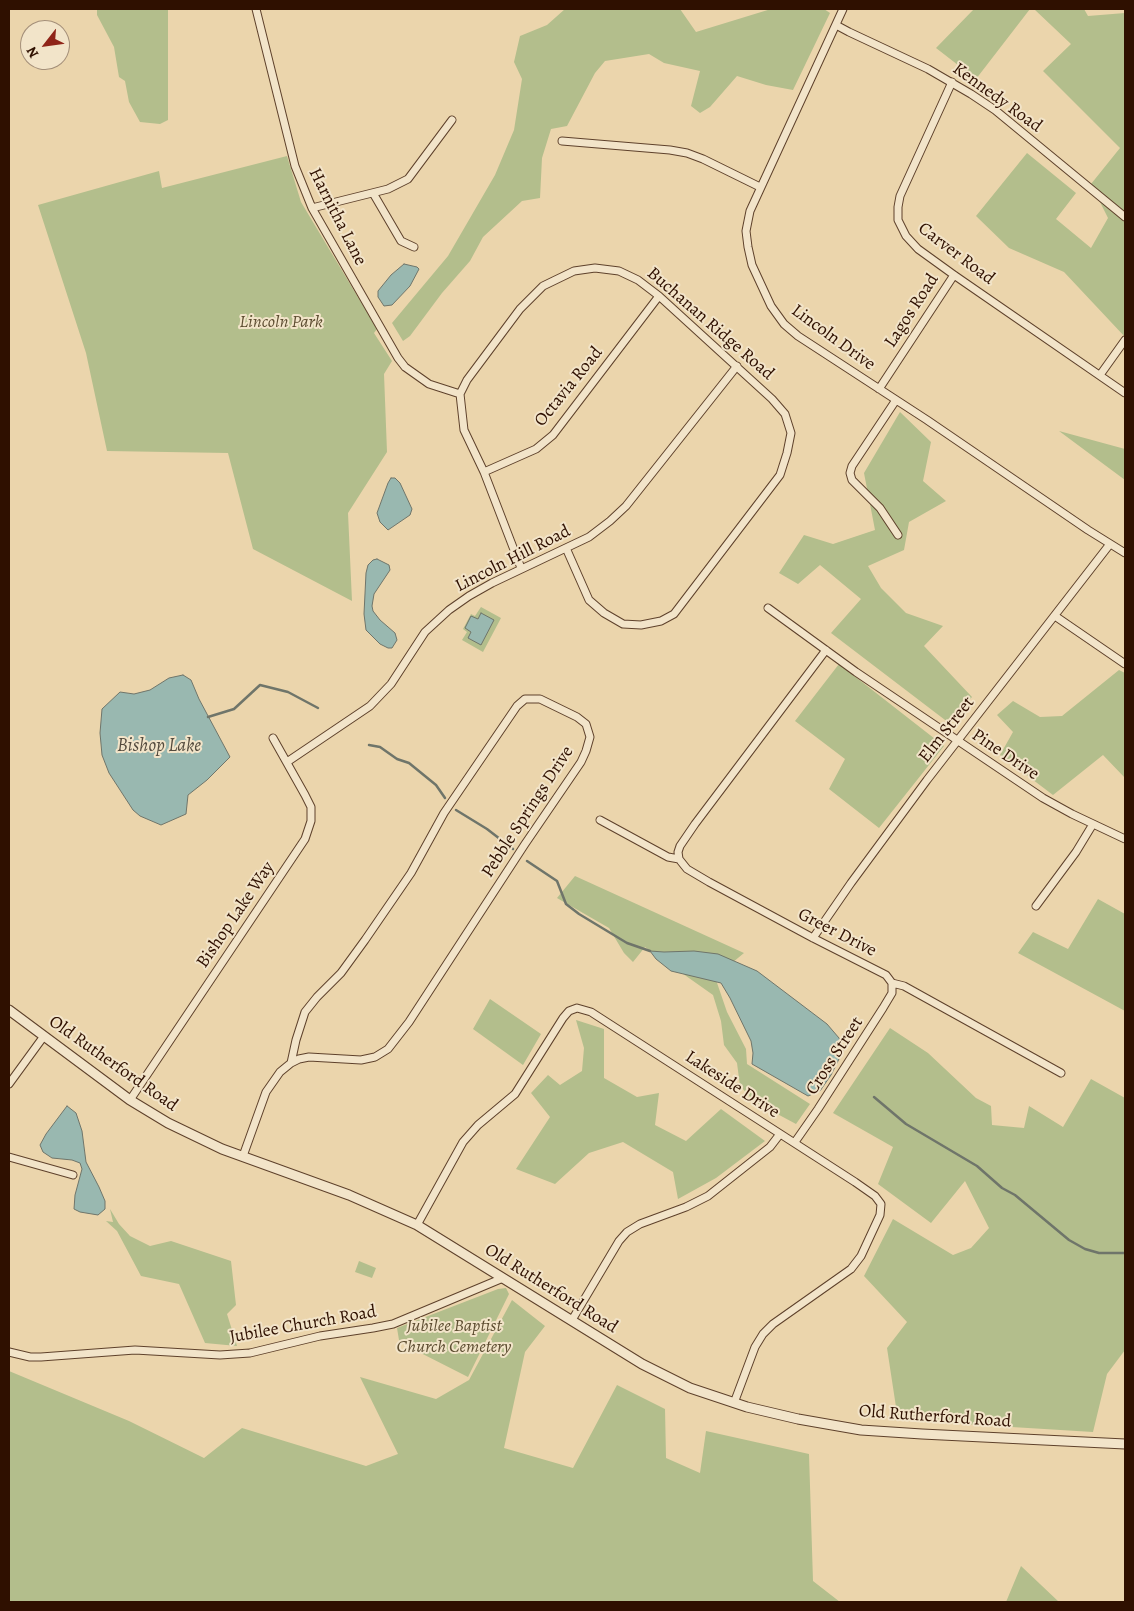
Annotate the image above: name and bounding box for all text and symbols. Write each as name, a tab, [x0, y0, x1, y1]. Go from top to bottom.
north arrow	[20, 20, 70, 70]
text: N	[22, 43, 43, 61]
street label: Kennedy Road	[948, 58, 1046, 138]
street label: Harnitha Lane	[303, 165, 371, 269]
street label: Carver Road	[913, 218, 999, 290]
street label: Buchanan Ridge Road	[642, 263, 778, 385]
street label: Lagos Road	[880, 270, 944, 352]
street label: Lincoln Drive	[787, 300, 879, 376]
park label: Lincoln Park	[239, 312, 323, 334]
street label: Octavia Road	[530, 343, 608, 431]
street label: Lincoln Hill Road	[452, 521, 574, 597]
street label: Elm Street	[915, 693, 979, 767]
street label: Pine Drive	[967, 725, 1043, 785]
water label: Bishop Lake	[117, 735, 201, 757]
street label: Pebble Springs Drive	[477, 742, 579, 882]
street label: Bishop Lake Way	[192, 858, 280, 972]
street label: Greer Drive	[794, 904, 880, 962]
street label: Old Rutherford Road	[44, 1011, 182, 1117]
street label: Cross Street	[802, 1013, 868, 1099]
street label: Lakeside Drive	[681, 1046, 783, 1124]
street label: Old Rutherford Road	[480, 1239, 622, 1339]
street label: Jubilee Church Road	[228, 1301, 378, 1349]
park label: Jubilee Baptist Church Cemetery	[397, 1316, 511, 1358]
street label: Old Rutherford Road	[858, 1401, 1012, 1433]

